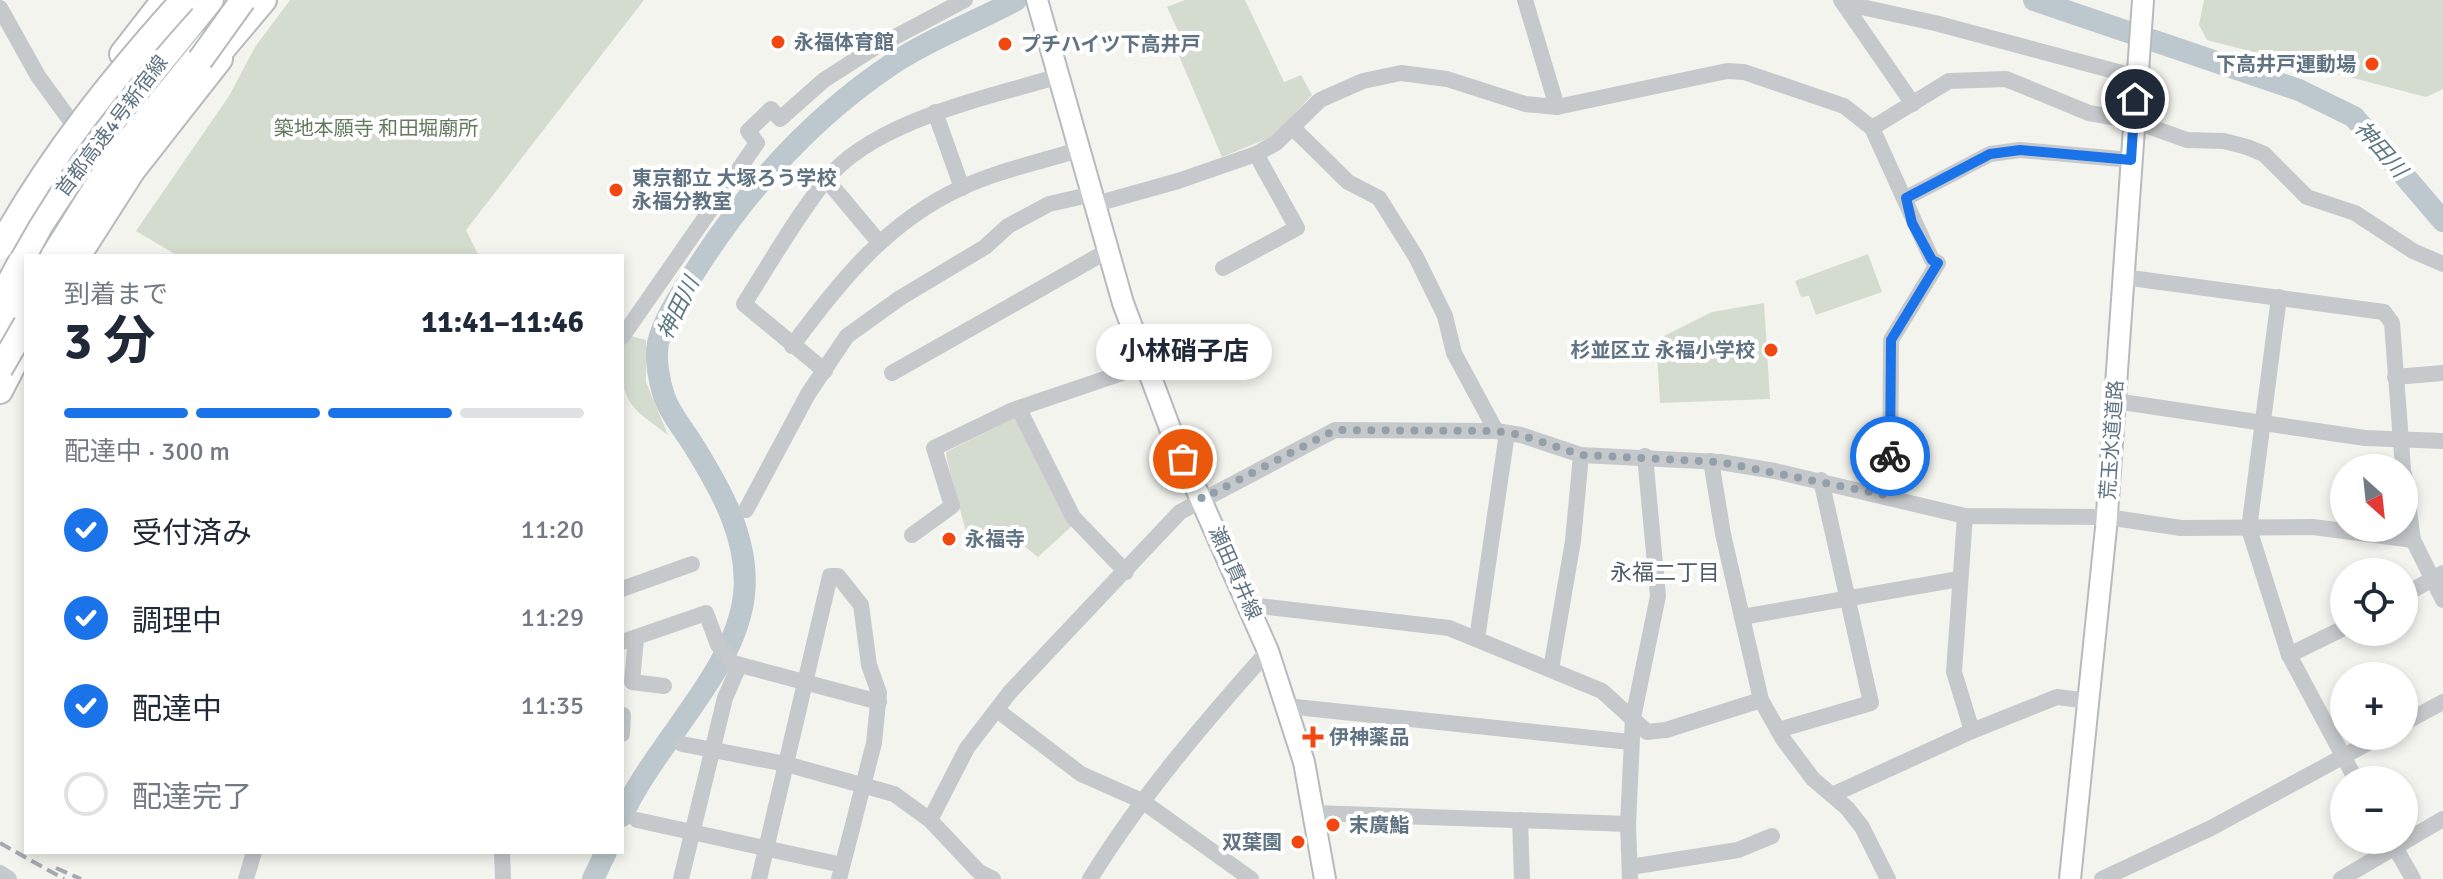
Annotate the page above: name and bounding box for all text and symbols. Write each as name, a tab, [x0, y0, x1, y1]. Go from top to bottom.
place label: 永福体育館	[794, 30, 894, 55]
place label: プチハイツ下高井戸	[1021, 32, 1201, 57]
marker: 永福体育館	[769, 33, 787, 51]
marker: プチハイツ下高井戸	[996, 35, 1014, 53]
street label: 首都高速4号新宿線	[51, 50, 173, 202]
place label: 下高井戸運動場	[2216, 52, 2356, 77]
marker: 下高井戸運動場	[2363, 55, 2381, 73]
pin	[2101, 65, 2169, 133]
icon: home	[2113, 77, 2157, 121]
water label: 神田川	[2349, 115, 2414, 184]
park label: 築地本願寺 和田堀廟所	[274, 116, 478, 141]
place label: 東京都立 大塚ろう学校 永福分教室	[632, 166, 836, 214]
marker: 東京都立 大塚ろう学校 永福分教室	[607, 181, 625, 199]
water label: 神田川	[651, 271, 705, 344]
text: 到着まで	[64, 279, 168, 311]
text: 11:41–11:46	[421, 304, 584, 341]
text: 3 分	[64, 309, 156, 373]
callout: 小林硝子店	[1095, 323, 1271, 379]
text: 小林硝子店	[1119, 336, 1249, 368]
place label: 杉並区立 永福小学校	[1571, 338, 1755, 363]
marker: 杉並区立 永福小学校	[1762, 341, 1780, 359]
street label: 荒玉水道道路	[2095, 379, 2129, 501]
courier	[1850, 416, 1930, 496]
pin	[1149, 425, 1217, 493]
icon: bike	[1868, 434, 1912, 478]
text: 配達中 · 300 m	[64, 436, 230, 468]
icon: bag	[1161, 437, 1205, 481]
north arrow	[2330, 454, 2418, 542]
map controls	[2330, 454, 2418, 854]
icon: check	[64, 508, 108, 552]
text: 11:20	[521, 514, 584, 546]
text: 受付済み	[132, 515, 252, 552]
street label: 瀬田貫井線	[1203, 522, 1267, 624]
place label: 永福寺	[965, 527, 1025, 552]
marker: 永福寺	[940, 530, 958, 548]
button: locate	[2330, 558, 2418, 646]
district label: 永福二丁目	[1610, 559, 1720, 586]
icon: check	[64, 596, 108, 640]
text: 11:29	[521, 602, 584, 634]
text: 調理中	[132, 603, 222, 640]
button: +	[2330, 662, 2418, 750]
icon: check	[64, 684, 108, 728]
text: 11:35	[521, 690, 584, 722]
text: 配達中	[132, 691, 222, 728]
place label: 伊神薬品	[1329, 725, 1409, 750]
marker: 伊神薬品	[1304, 728, 1322, 746]
button: −	[2330, 766, 2418, 854]
text: 配達完了	[132, 779, 252, 816]
place label: 末廣鮨	[1349, 813, 1409, 838]
marker: 末廣鮨	[1324, 816, 1342, 834]
place label: 双葉園	[1222, 830, 1282, 855]
marker: 双葉園	[1289, 833, 1307, 851]

